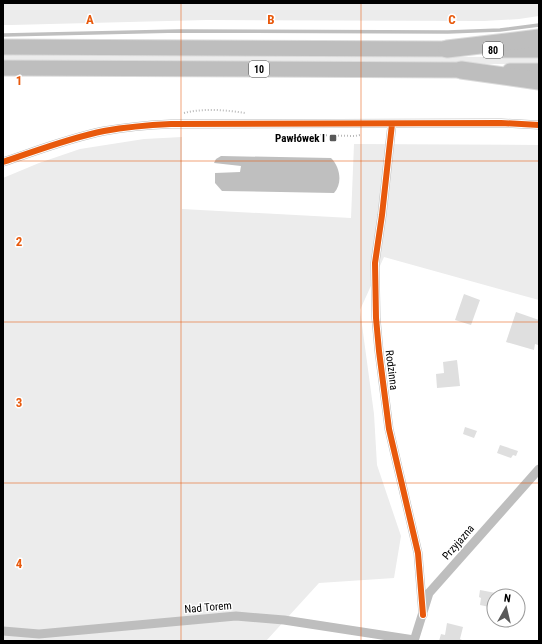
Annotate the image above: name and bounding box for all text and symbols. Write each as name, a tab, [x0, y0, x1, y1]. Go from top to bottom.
text: A	[86, 12, 94, 27]
text: B	[267, 12, 275, 27]
text: C	[448, 12, 456, 27]
road number: 80	[483, 42, 503, 58]
road number: 10	[249, 61, 269, 77]
text: 1	[16, 73, 22, 88]
place label: Pawłówek I	[275, 132, 325, 145]
marker: Pawłówek I	[328, 133, 338, 143]
text: 2	[16, 234, 23, 249]
street label: Rodzinna	[383, 349, 400, 391]
text: 3	[16, 395, 22, 410]
street label: Przyjazna	[440, 522, 477, 562]
text: 4	[16, 556, 23, 571]
north arrow	[486, 588, 526, 628]
text: N	[503, 592, 512, 606]
street label: Nad Torem	[184, 599, 232, 616]

